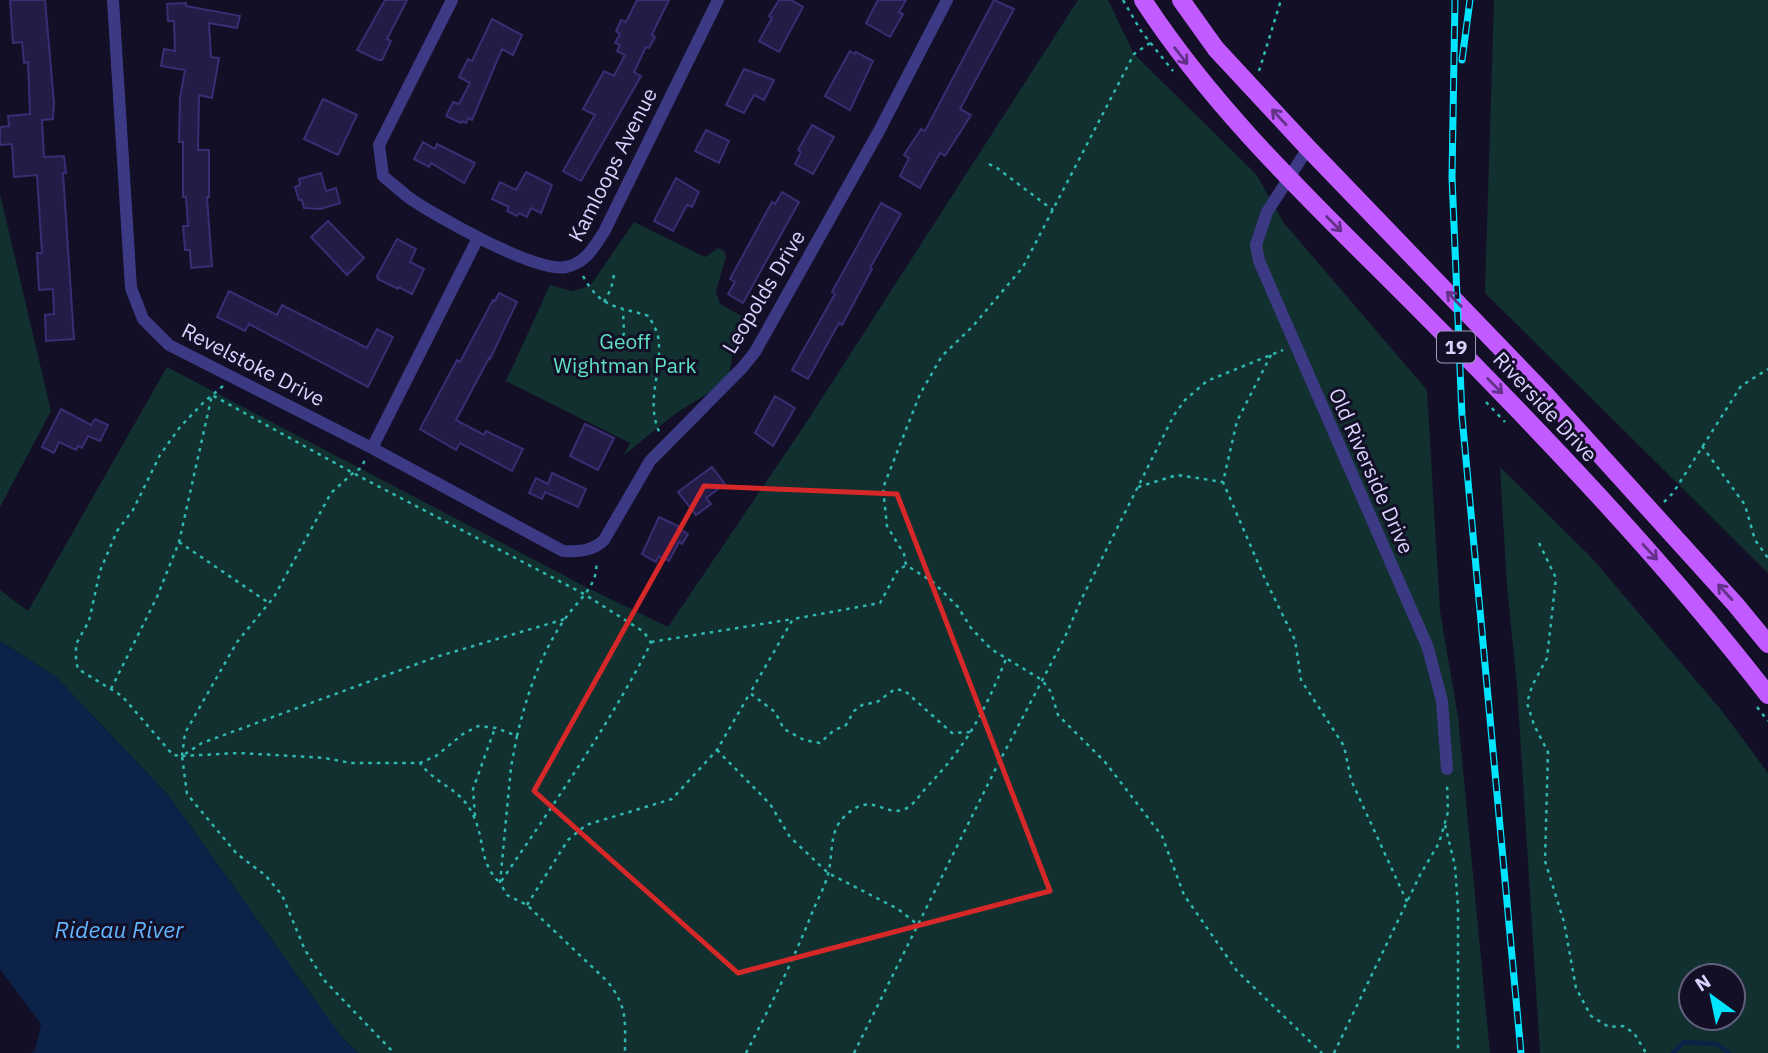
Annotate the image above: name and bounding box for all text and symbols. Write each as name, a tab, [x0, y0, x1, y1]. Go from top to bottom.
one-way arrow	[1173, 47, 1188, 65]
street label: Kamloops Avenue	[561, 83, 663, 246]
one-way arrow	[1271, 108, 1287, 126]
one-way arrow	[1326, 215, 1343, 232]
street label: Leopolds Drive	[715, 225, 811, 358]
one-way arrow	[1445, 291, 1462, 308]
street label: Revelstoke Drive	[177, 316, 330, 412]
park label: Geoff Wightman Park	[553, 327, 697, 379]
road number: 19	[1437, 332, 1475, 362]
street label: Riverside Drive	[1487, 345, 1604, 467]
one-way arrow	[1486, 377, 1503, 394]
street label: Old Riverside Drive	[1323, 383, 1421, 558]
one-way arrow	[1641, 543, 1658, 560]
one-way arrow	[1716, 584, 1733, 601]
water label: Rideau River	[55, 914, 184, 944]
north arrow	[1677, 962, 1747, 1032]
text: N	[1690, 969, 1715, 997]

